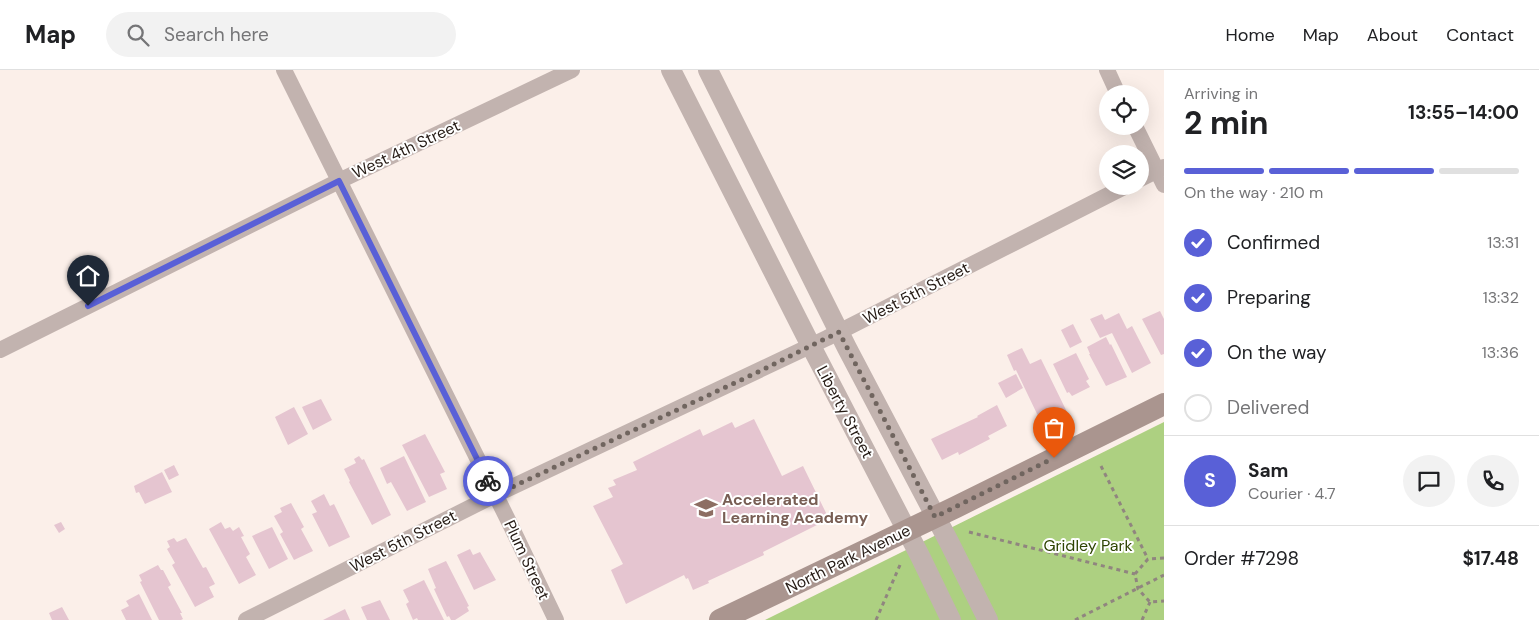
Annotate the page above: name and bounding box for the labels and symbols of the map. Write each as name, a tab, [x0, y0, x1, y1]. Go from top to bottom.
street label: West 4th Street	[349, 115, 463, 183]
pin	[67, 255, 109, 306]
street label: West 5th Street	[859, 257, 973, 329]
street label: Liberty Street	[812, 362, 878, 462]
pin	[1033, 407, 1075, 458]
courier	[463, 456, 513, 506]
place label: Accelerated Learning Academy	[722, 489, 868, 528]
school or university icon: Accelerated Learning Academy	[693, 495, 719, 521]
street label: West 5th Street	[346, 505, 460, 577]
street label: Plum Street	[499, 517, 555, 603]
street label: North Park Avenue	[782, 520, 914, 598]
park label: Gridley Park	[1043, 535, 1133, 556]

